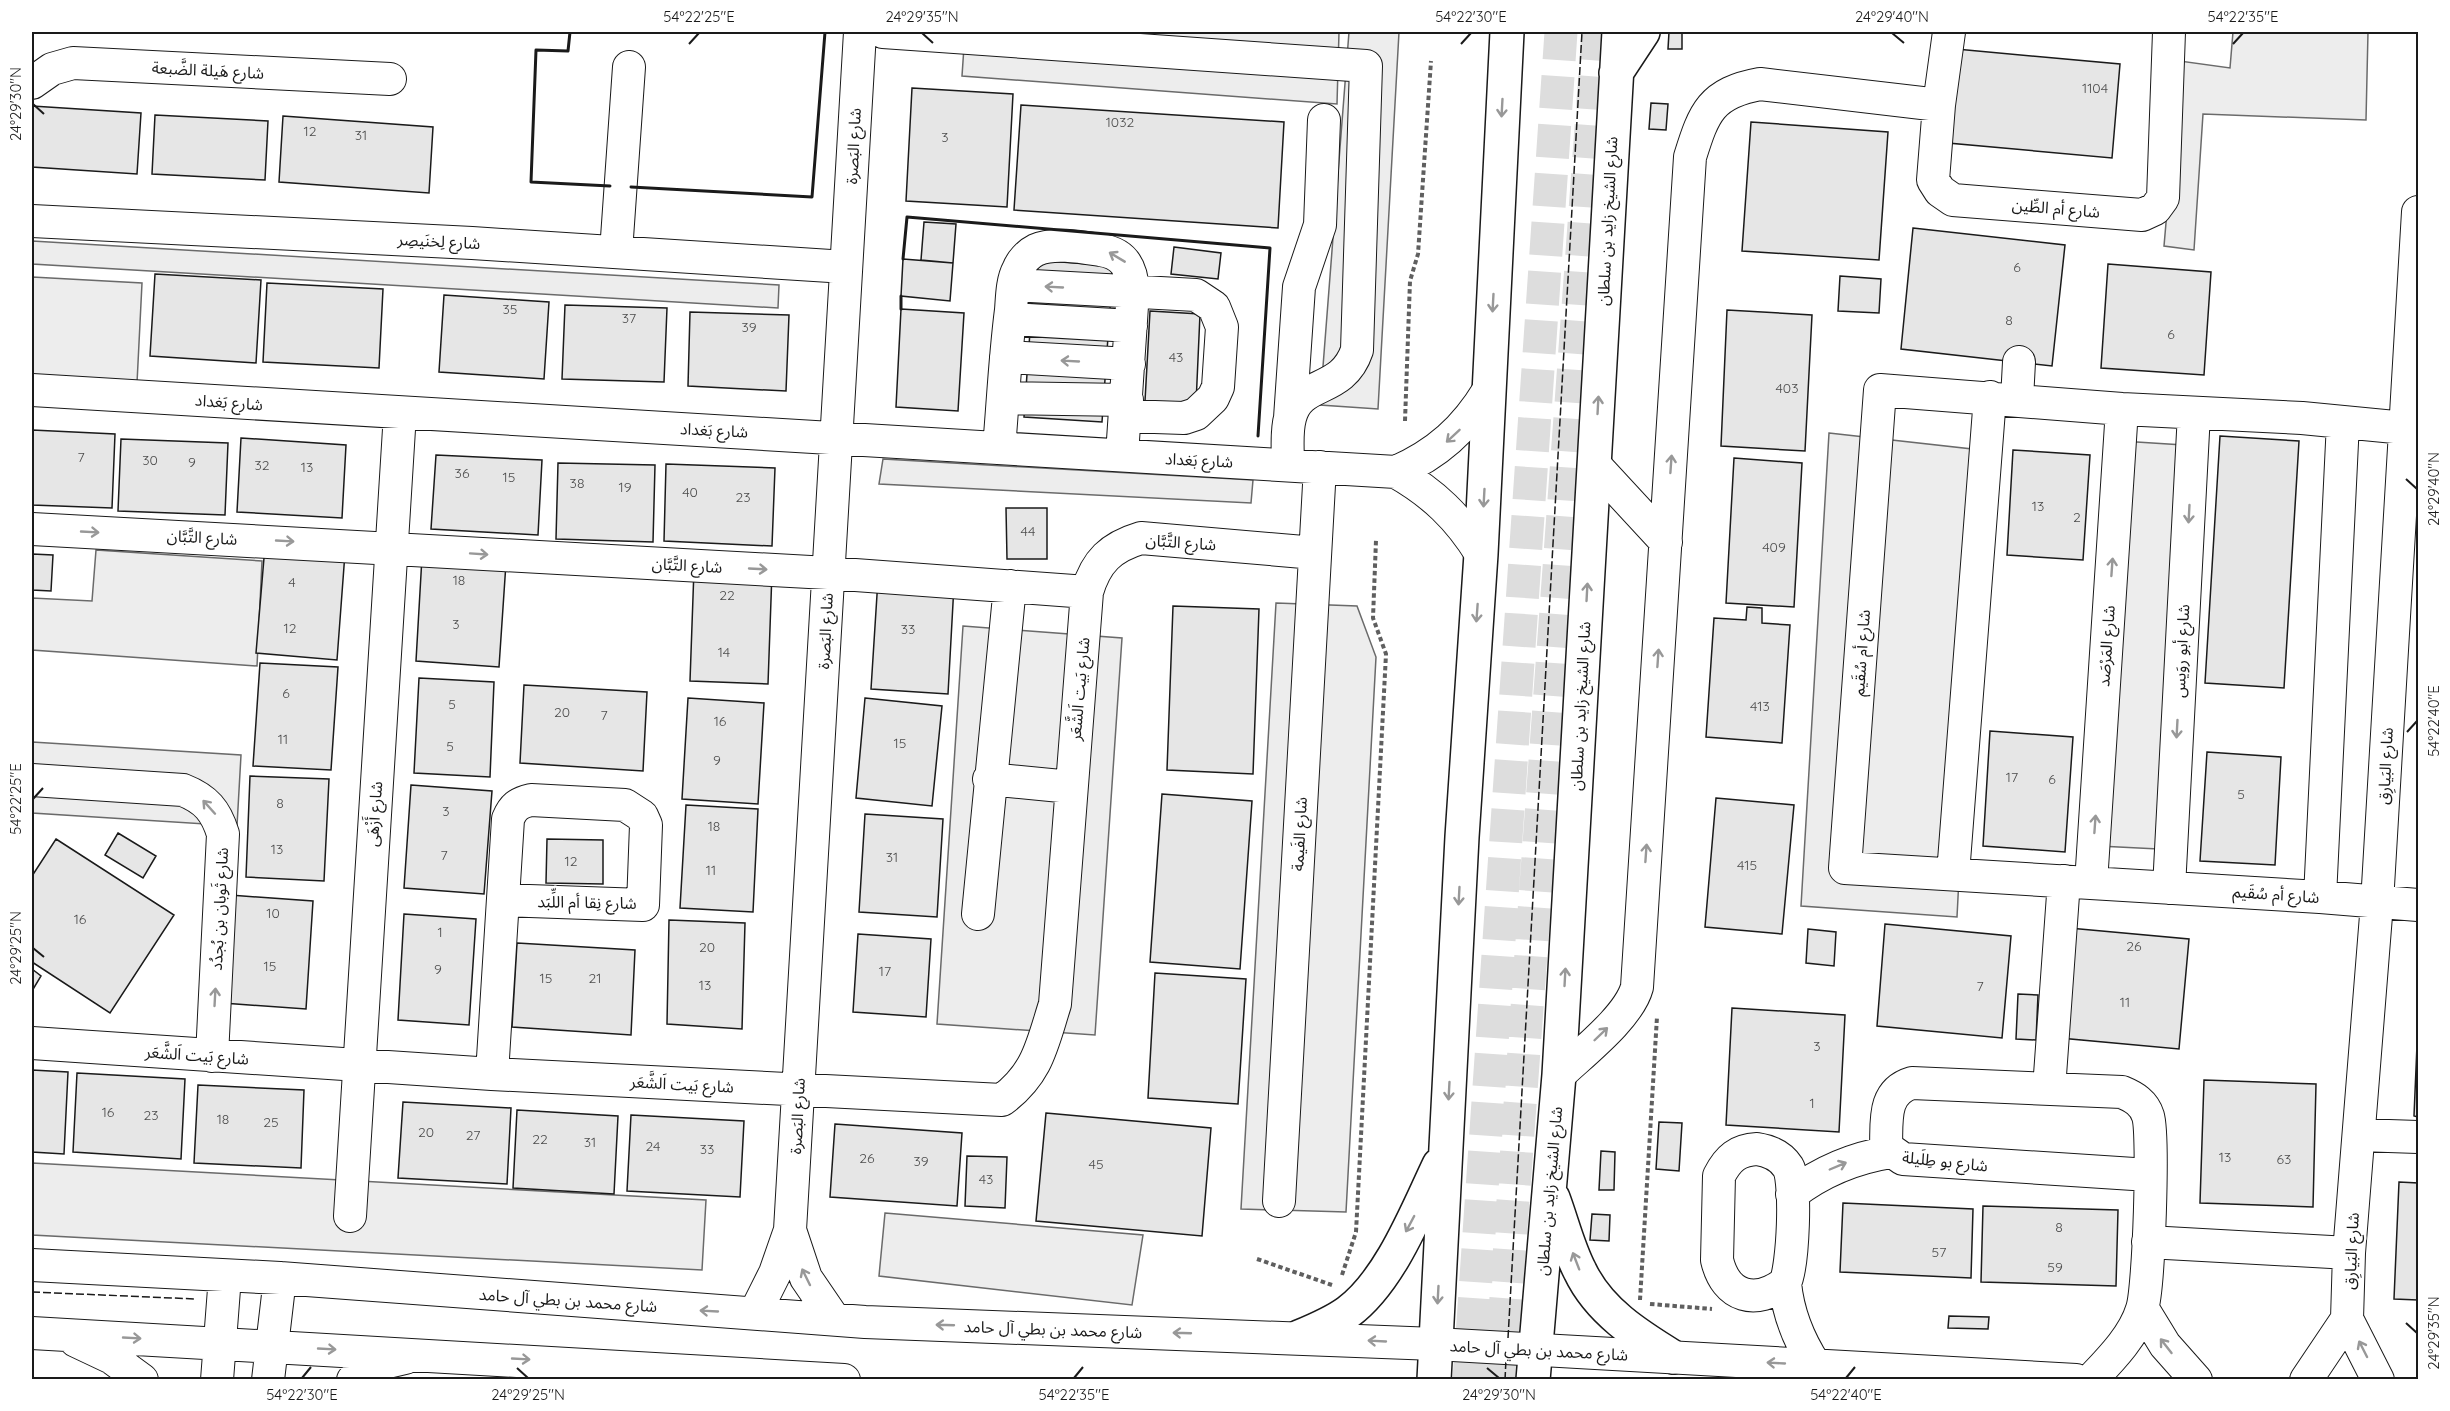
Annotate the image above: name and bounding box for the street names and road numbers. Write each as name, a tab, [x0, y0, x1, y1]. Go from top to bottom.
street label: شارع هَيلة الضَّبعة	[151, 56, 265, 86]
street label: شارع البَصرة	[841, 107, 868, 185]
street label: شارع الشيخ زايد بن سلطان	[1593, 136, 1624, 306]
street label: شارع أم الطِّين	[2011, 194, 2101, 225]
street label: شارع لِخنَيصِر	[396, 229, 481, 256]
street label: شارع بَغداد	[194, 390, 264, 417]
street label: شارع بَغداد	[679, 418, 749, 445]
street label: شارع بَغداد	[1164, 448, 1234, 475]
street label: شارع التَّبَّان	[166, 525, 238, 552]
street label: شارع التَّبَّان	[1145, 530, 1217, 557]
street label: شارع التَّبَّان	[651, 553, 723, 580]
street label: شارع البَصرة	[813, 592, 840, 670]
street label: شارع أبو روَيس	[2169, 604, 2196, 698]
street label: شارع المَرْصَد	[2093, 605, 2122, 688]
street label: شارع أم سُقَيم	[1848, 609, 1877, 697]
street label: شارع الشيخ زايد بن سلطان	[1566, 621, 1597, 791]
street label: شارع بَيت اَلشَّعَر	[1062, 636, 1096, 743]
street label: شارع البَيارِق	[2373, 727, 2400, 805]
street label: شارع أَزْهَى	[359, 780, 389, 848]
street label: شارع الفَيمة	[1287, 796, 1314, 872]
street label: شارع ثَوبان بن بُجدُد	[206, 847, 235, 971]
street label: شارع أم سُقَيم	[2232, 881, 2320, 910]
street label: شارع نِقا أم اللِّبَد	[537, 887, 637, 916]
street label: شارع بَيت اَلشَّعَر	[143, 1039, 250, 1072]
street label: شارع بَيت اَلشَّعَر	[628, 1069, 735, 1100]
street label: شارع البَصرة	[785, 1077, 812, 1155]
street label: شارع الشيخ زايد بن سلطان	[1532, 1106, 1569, 1277]
street label: شارع بو طِلَيلة	[1901, 1146, 1989, 1178]
street label: شارع البَيارِق	[2339, 1212, 2366, 1290]
street label: شارع محمد بن بطي آل حامد	[478, 1284, 658, 1319]
street label: شارع محمد بن بطي آل حامد	[963, 1316, 1143, 1345]
street label: شارع محمد بن بطي آل حامد	[1449, 1335, 1629, 1368]

